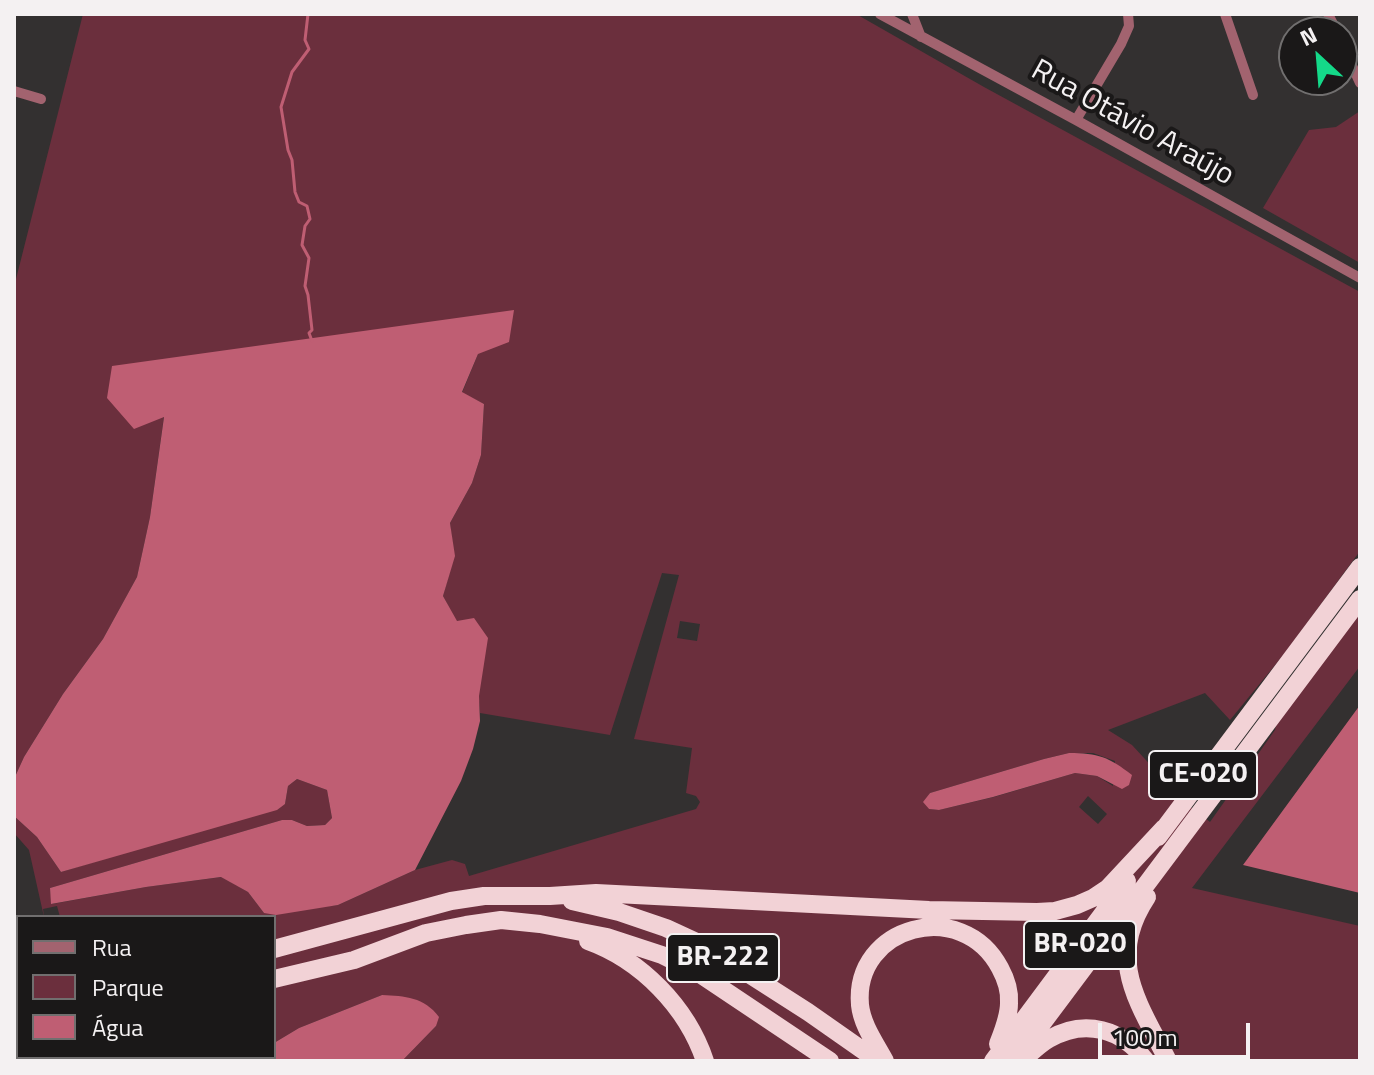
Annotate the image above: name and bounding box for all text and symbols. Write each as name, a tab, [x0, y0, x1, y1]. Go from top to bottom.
north arrow	[1278, 16, 1358, 96]
text: N	[1294, 18, 1323, 55]
street label: Rua Otávio Araújo	[1024, 53, 1240, 195]
road number: CE-020	[1149, 751, 1257, 799]
legend	[16, 915, 276, 1059]
road number: BR-020	[1024, 921, 1136, 969]
text: Rua	[92, 929, 131, 965]
road number: BR-222	[667, 934, 779, 982]
text: Parque	[92, 969, 164, 1005]
scale bar	[1102, 1007, 1254, 1057]
text: Água	[92, 1009, 143, 1045]
text: 100 m	[1112, 1019, 1178, 1055]

